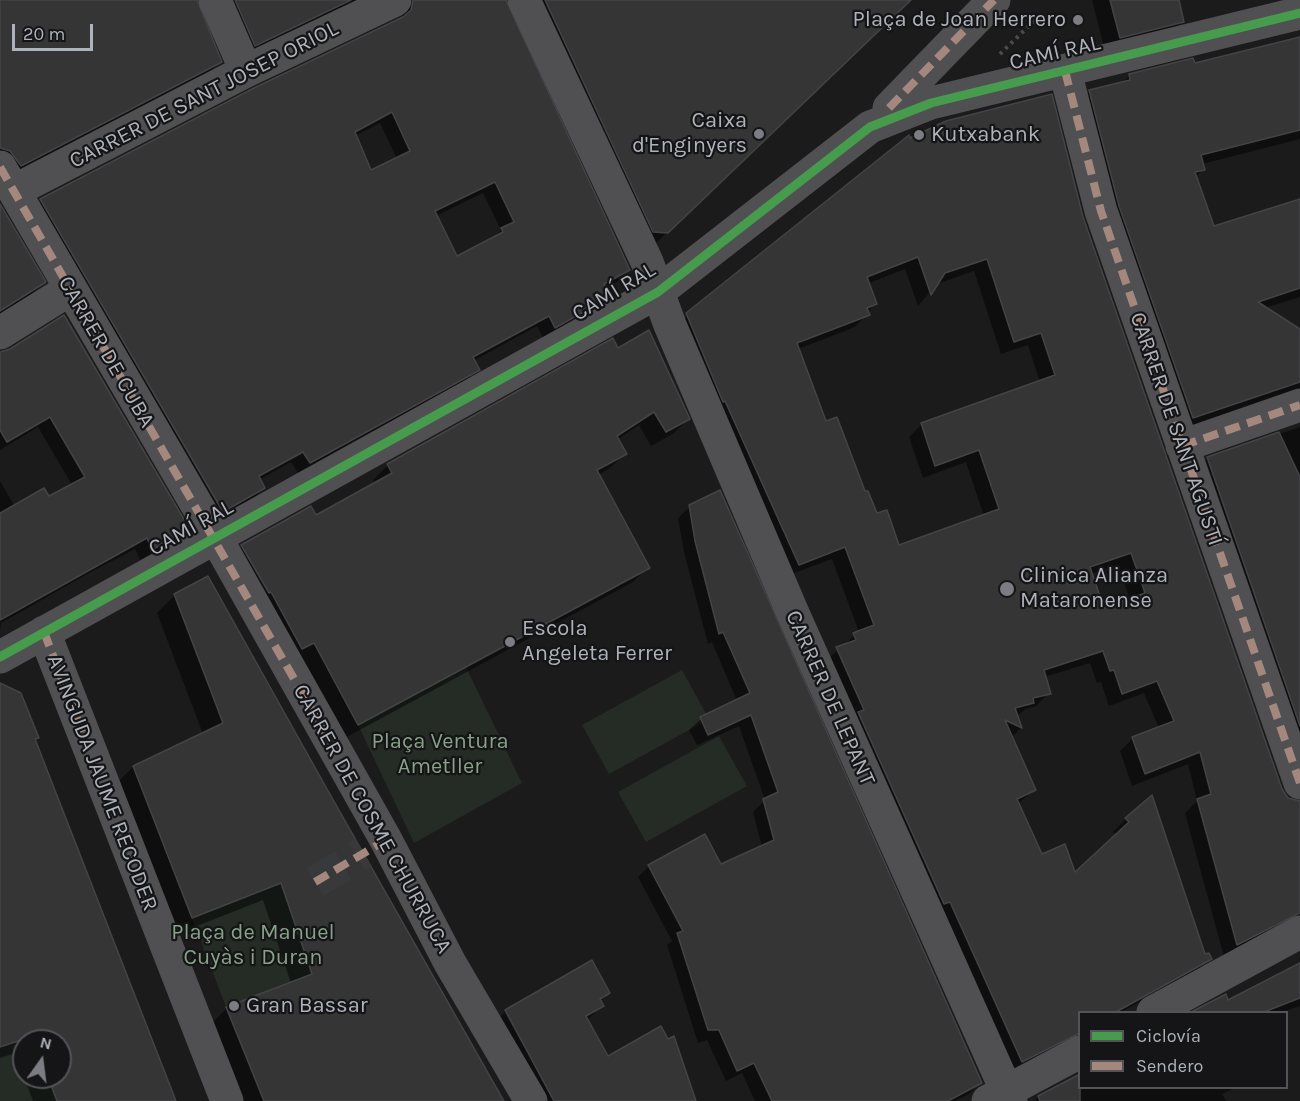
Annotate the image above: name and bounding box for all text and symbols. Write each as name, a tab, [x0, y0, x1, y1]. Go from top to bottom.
place label: Plaça de Joan Herrero	[853, 7, 1066, 33]
scale bar	[15, 12, 96, 50]
marker: Plaça de Joan Herrero	[1071, 13, 1085, 27]
street label: CARRER DE SANT JOSEP ORIOL	[65, 16, 343, 174]
text: 20 m	[23, 23, 65, 45]
street label: CAMÍ RAL	[1007, 30, 1103, 76]
place label: Caixa d'Enginyers	[632, 108, 747, 160]
place label: Kutxabank	[931, 122, 1040, 148]
marker: Caixa d'Enginyers	[752, 127, 766, 141]
marker: Kutxabank	[912, 128, 926, 142]
street label: CAMÍ RAL	[568, 257, 660, 327]
street label: CARRER DE CUBA	[52, 272, 160, 432]
street label: CARRER DE SANT AGUSTÍ	[1124, 309, 1228, 549]
street label: CAMÍ RAL	[144, 494, 238, 562]
place label: Clinica Alianza Mataronense	[1020, 563, 1168, 614]
marker: Clinica Alianza Mataronense	[998, 580, 1016, 598]
street label: CARRER DE LEPANT	[780, 606, 880, 790]
place label: Escola Angeleta Ferrer	[522, 616, 672, 668]
marker: Escola Angeleta Ferrer	[503, 635, 517, 649]
street label: AVINGUDA JAUME RECODER	[41, 651, 163, 915]
street label: CARRER DE COSME CHURRUCA	[287, 680, 457, 958]
park label: Plaça Ventura Ametller	[371, 729, 509, 780]
park label: Plaça de Manuel Cuyàs i Duran	[171, 920, 335, 972]
place label: Gran Bassar	[246, 993, 368, 1019]
marker: Gran Bassar	[227, 999, 241, 1013]
legend	[1078, 1011, 1288, 1089]
text: Ciclovía	[1136, 1025, 1201, 1047]
north arrow	[12, 1029, 72, 1089]
text: N	[38, 1032, 54, 1054]
text: Sendero	[1136, 1055, 1203, 1077]

